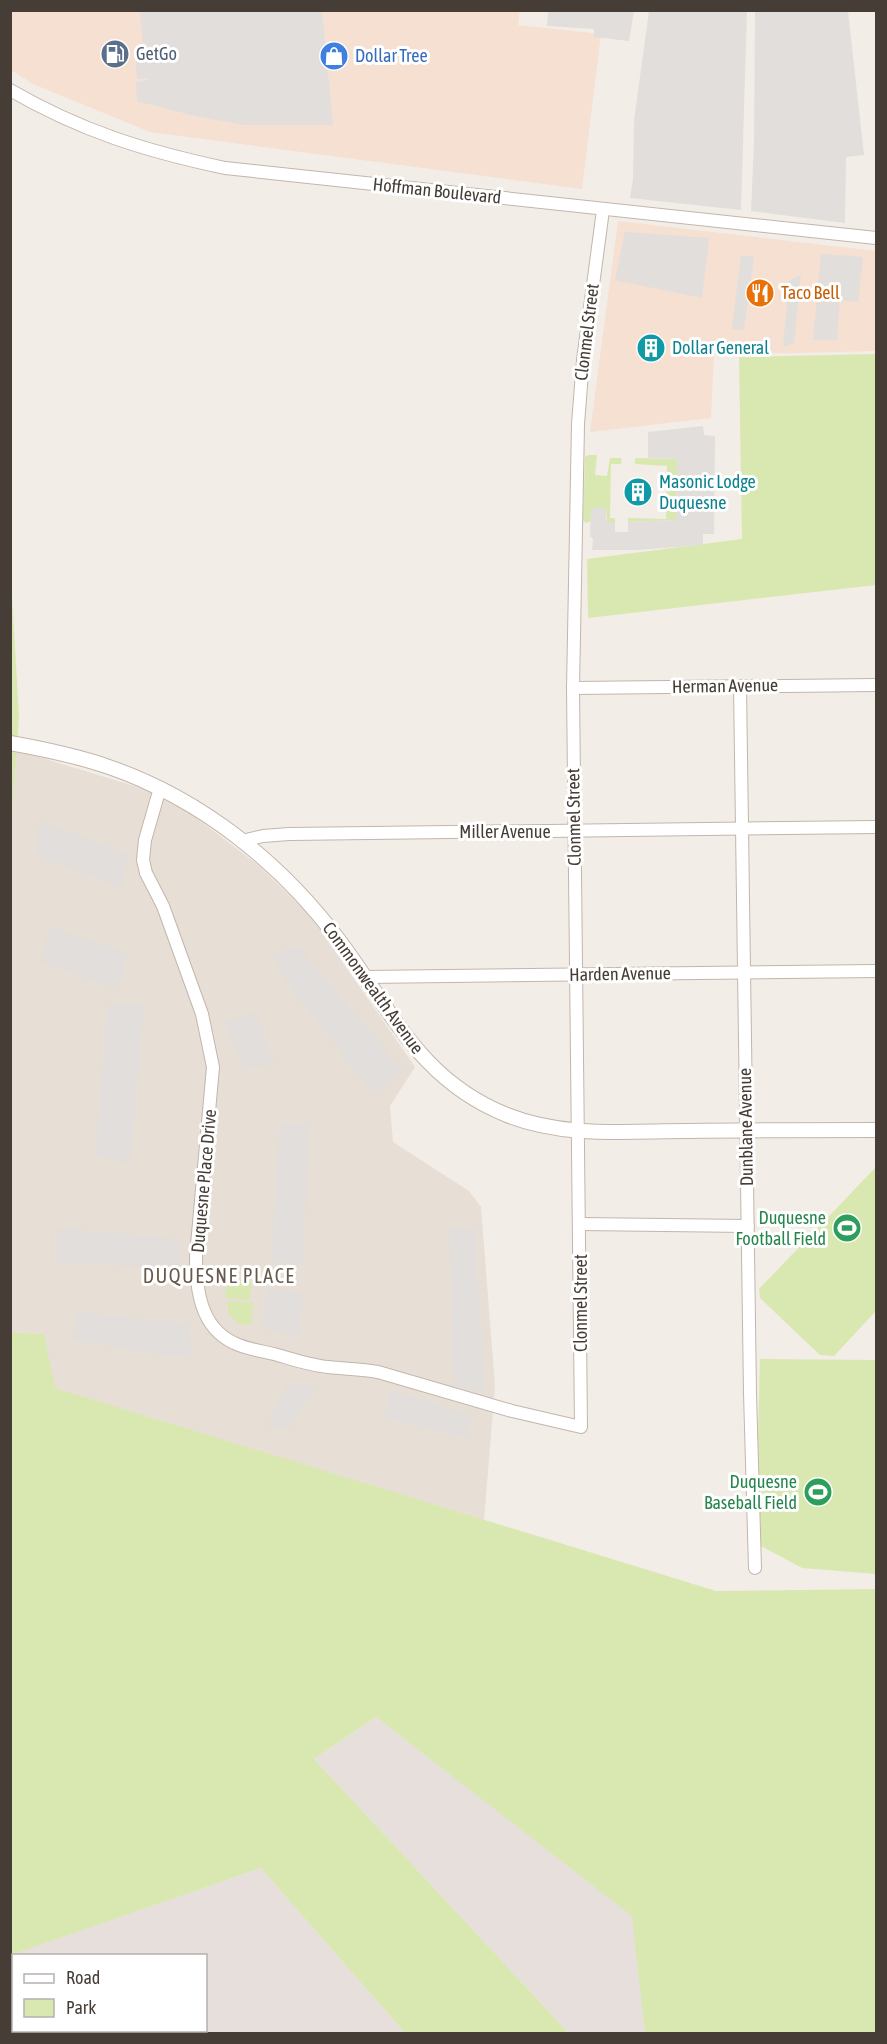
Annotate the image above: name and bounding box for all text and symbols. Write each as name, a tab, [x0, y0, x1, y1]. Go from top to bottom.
fuel station icon: GetGo	[99, 38, 131, 70]
shop icon: Dollar Tree	[318, 40, 350, 72]
place label: GetGo	[136, 43, 177, 64]
place label: Dollar Tree	[355, 45, 428, 66]
street label: Hoffman Boulevard	[372, 173, 502, 208]
restaurant icon: Taco Bell	[744, 277, 776, 309]
street label: Clonmel Street	[570, 282, 603, 382]
place label: Taco Bell	[781, 282, 840, 303]
building icon: Dollar General	[635, 332, 667, 364]
place label: Dollar General	[672, 337, 769, 358]
place label: Masonic Lodge Duquesne	[659, 471, 756, 513]
building icon: Masonic Lodge Duquesne	[622, 476, 654, 508]
street label: Herman Avenue	[672, 674, 778, 697]
street label: Clonmel Street	[562, 768, 585, 866]
street label: Miller Avenue	[459, 821, 551, 842]
street label: Commonwealth Avenue	[319, 918, 428, 1058]
street label: Harden Avenue	[569, 962, 671, 985]
street label: Dunblane Avenue	[734, 1068, 757, 1186]
street label: Duquesne Place Drive	[187, 1108, 220, 1254]
place label: Duquesne Football Field	[735, 1207, 826, 1249]
sports icon: Duquesne Football Field	[831, 1212, 863, 1244]
street label: Clonmel Street	[570, 1254, 591, 1352]
district label: DUQUESNE PLACE	[143, 1264, 295, 1287]
place label: Duquesne Baseball Field	[704, 1471, 797, 1513]
sports icon: Duquesne Baseball Field	[802, 1476, 834, 1508]
legend	[12, 1954, 207, 2032]
text: Road	[66, 1967, 100, 1988]
text: Park	[66, 1997, 96, 2018]

